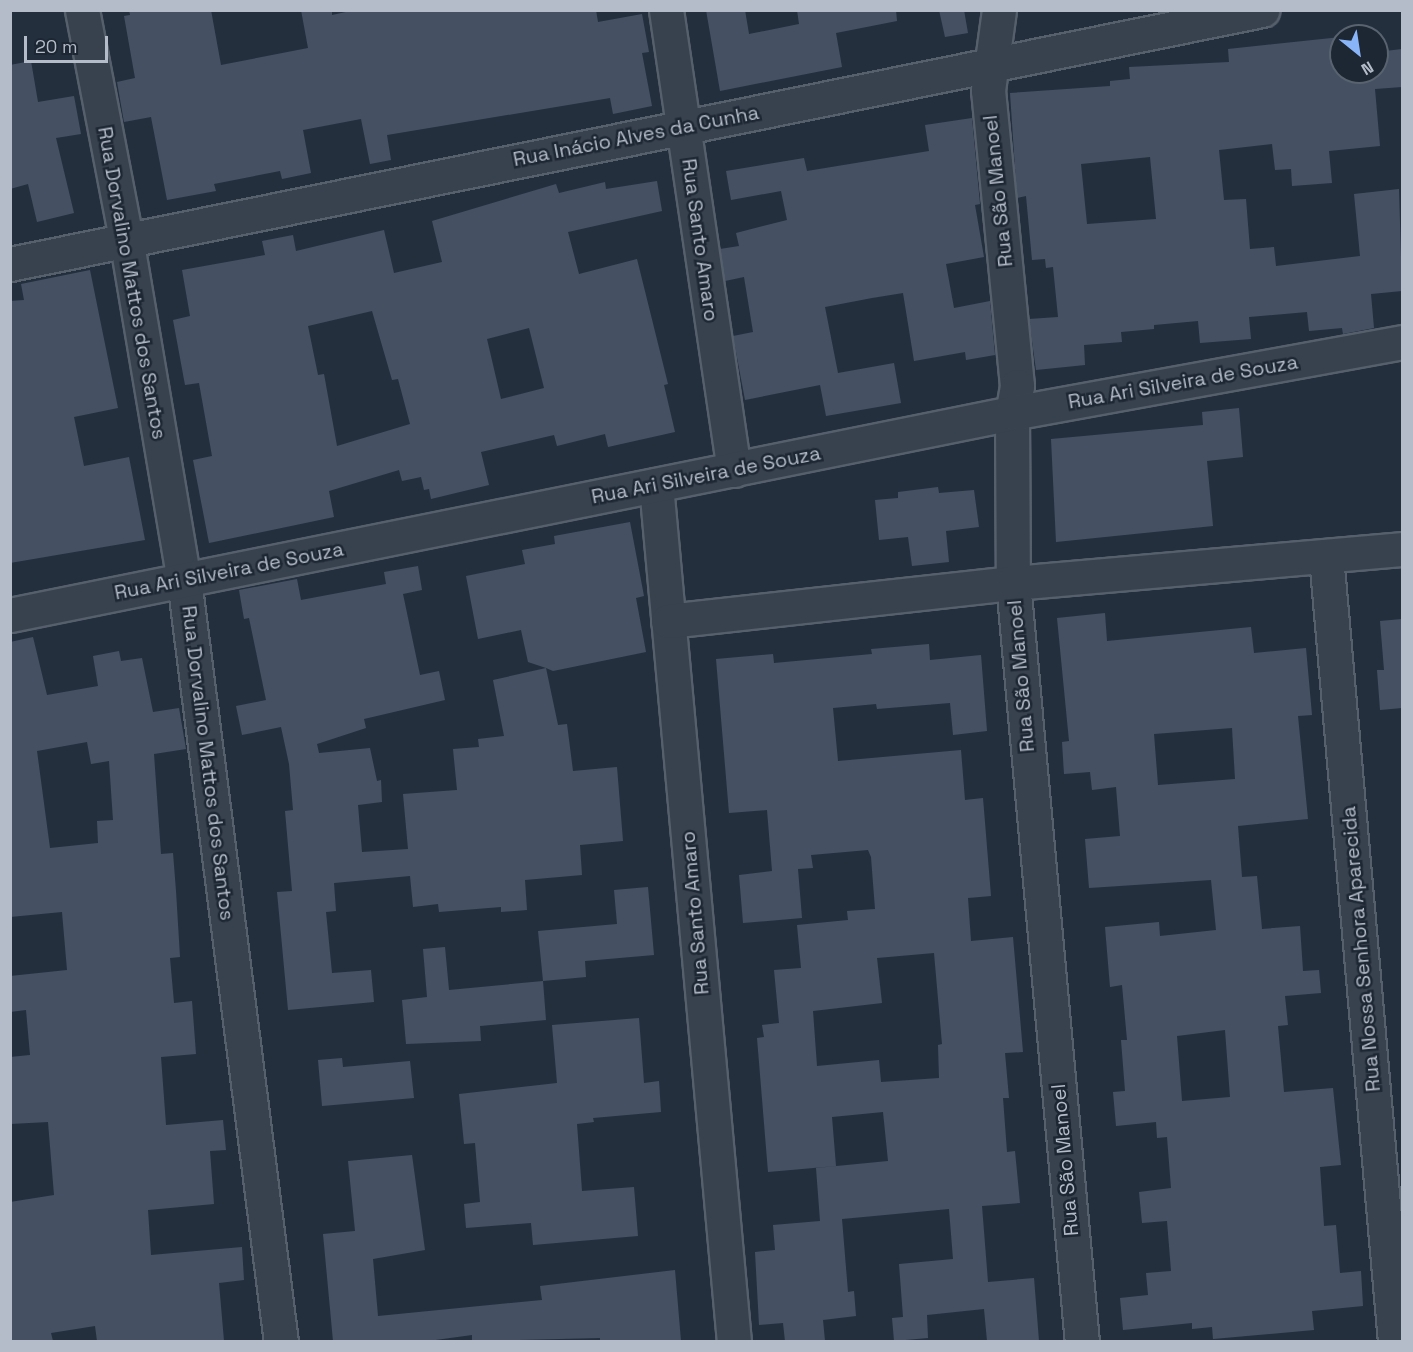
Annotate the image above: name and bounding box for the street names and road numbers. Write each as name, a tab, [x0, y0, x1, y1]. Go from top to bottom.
street label: Rua Inácio Alves da Cunha	[511, 100, 761, 172]
street label: Rua São Manoel	[978, 114, 1018, 268]
street label: Rua Dorvalino Mattos dos Santos	[93, 125, 171, 441]
street label: Rua Santo Amaro	[677, 157, 723, 323]
street label: Rua Ari Silveira de Souza	[1066, 350, 1300, 414]
street label: Rua Ari Silveira de Souza	[589, 441, 823, 509]
street label: Rua Ari Silveira de Souza	[112, 537, 346, 605]
street label: Rua São Manoel	[1002, 599, 1040, 753]
street label: Rua Dorvalino Mattos dos Santos	[177, 604, 239, 922]
street label: Rua Nossa Senhora Aparecida	[1337, 805, 1385, 1093]
street label: Rua Santo Amaro	[676, 830, 714, 996]
street label: Rua São Manoel	[1046, 1083, 1084, 1237]

